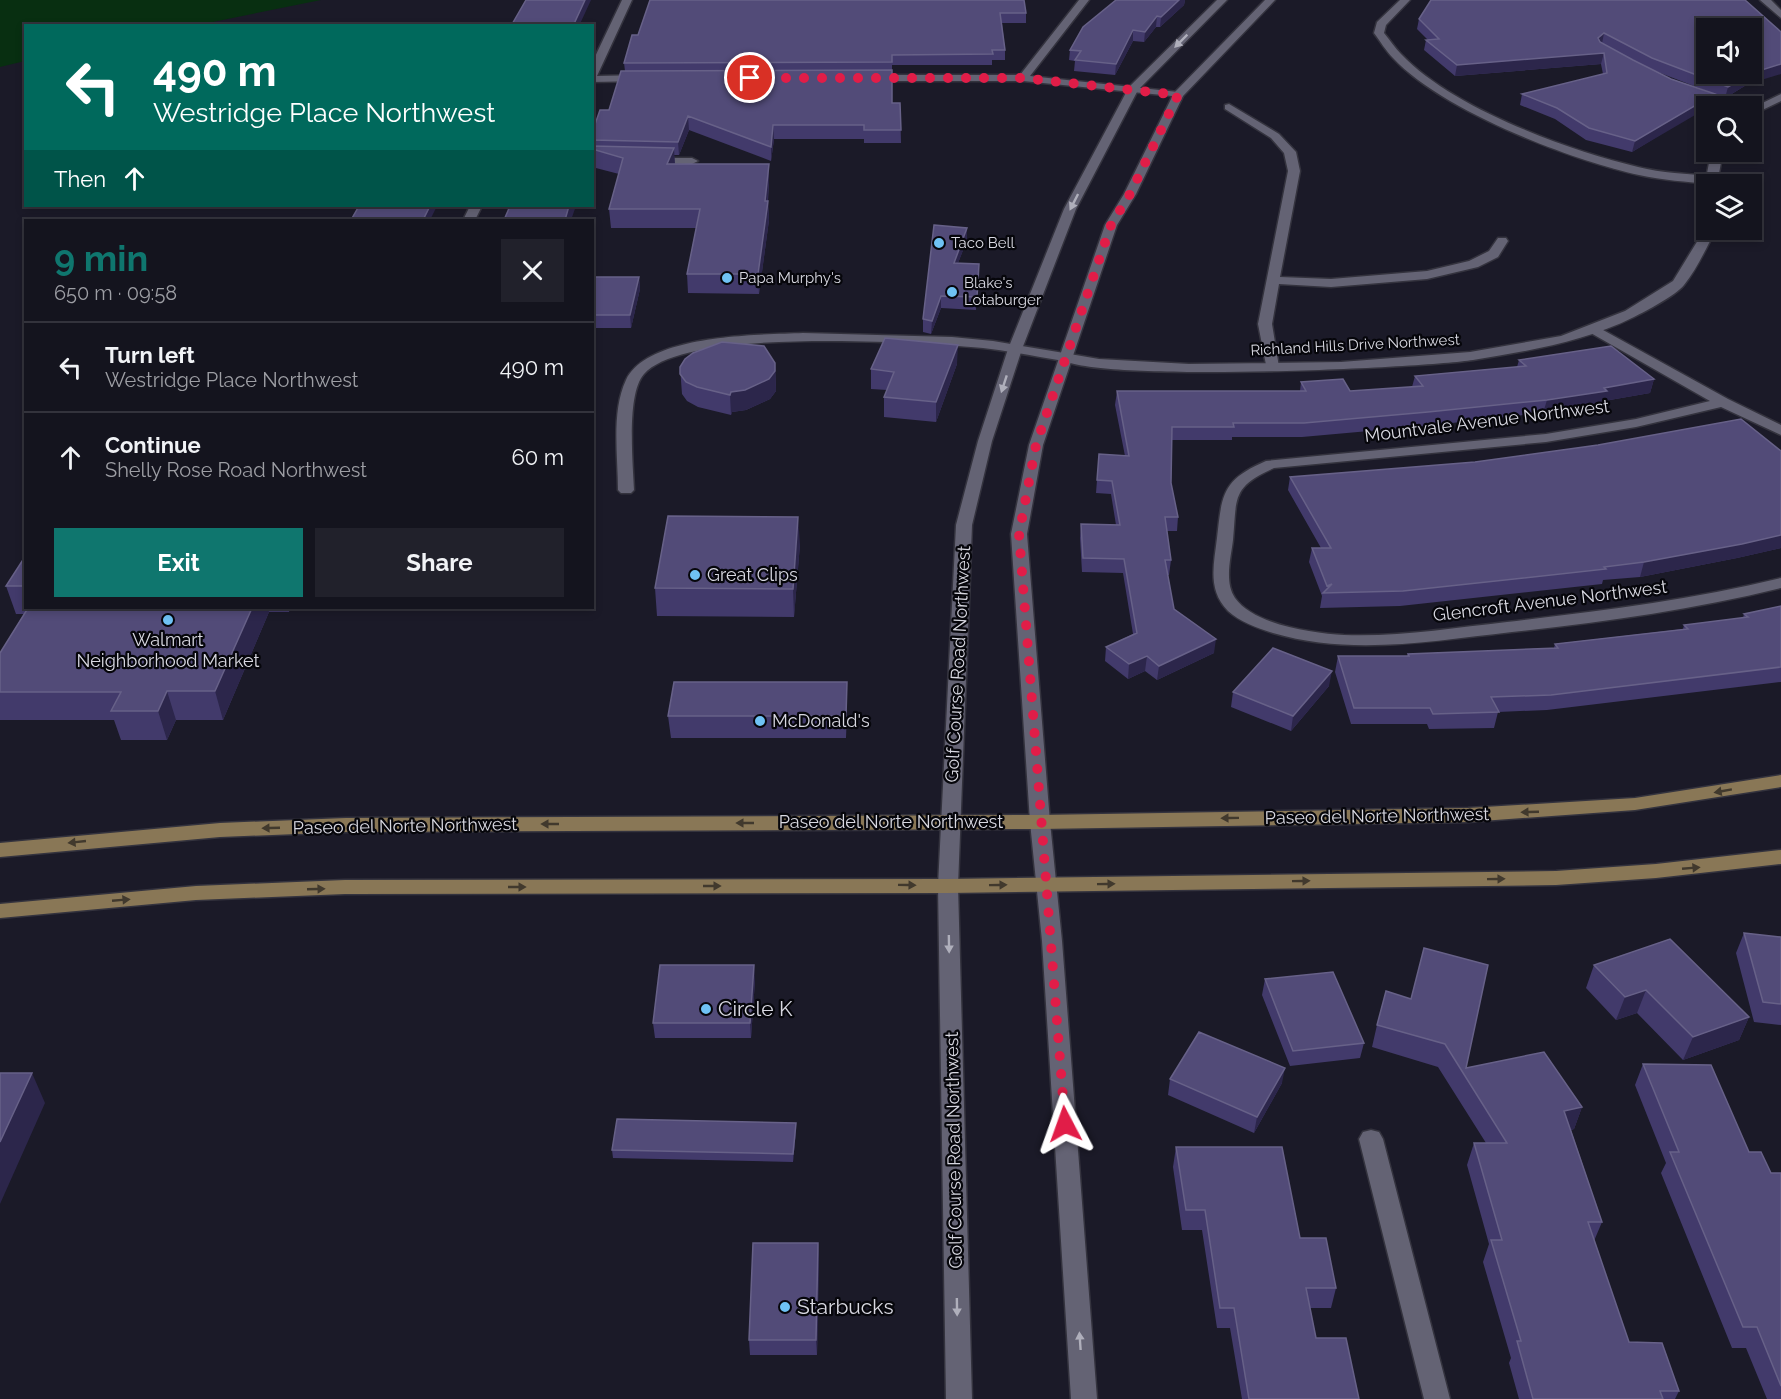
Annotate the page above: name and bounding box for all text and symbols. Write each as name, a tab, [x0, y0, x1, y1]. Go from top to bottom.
map controls	[1696, 18, 1762, 240]
button: sound	[1696, 18, 1762, 84]
one-way arrow	[1174, 34, 1188, 48]
text: 490 m	[153, 47, 277, 96]
icon: left	[54, 48, 132, 126]
pin	[724, 52, 775, 103]
icon: arrive	[733, 61, 766, 94]
button: search	[1696, 96, 1762, 162]
text: Westridge Place Northwest	[153, 97, 495, 128]
icon: ahead	[118, 162, 151, 195]
text: Then	[54, 166, 106, 192]
button: layers	[1696, 174, 1762, 240]
one-way arrow	[1069, 193, 1079, 210]
place label: Taco Bell	[951, 234, 1016, 252]
marker: Taco Bell	[932, 236, 946, 250]
text: 9 min	[54, 237, 148, 279]
button: close	[501, 239, 564, 302]
place label: Papa Murphy's	[739, 269, 841, 287]
marker: Papa Murphy's	[720, 271, 734, 285]
place label: Blake's Lotaburger	[964, 274, 1042, 309]
text: 650 m · 09:58	[54, 281, 177, 305]
marker: Blake's Lotaburger	[945, 285, 959, 299]
street label: Richland Hills Drive Northwest	[1250, 331, 1460, 359]
text: Turn left	[105, 342, 195, 368]
icon: left	[54, 351, 87, 384]
text: 490 m	[500, 354, 564, 380]
text: Westridge Place Northwest	[105, 368, 359, 392]
one-way arrow	[998, 375, 1008, 393]
street label: Mountvale Avenue Northwest	[1363, 395, 1611, 446]
text: Continue	[105, 432, 201, 458]
icon: ahead	[54, 441, 87, 474]
text: 60 m	[511, 444, 564, 470]
text: Shelly Rose Road Northwest	[105, 458, 367, 482]
button: Exit	[54, 528, 303, 597]
button: Share	[315, 528, 564, 597]
street label: Golf Course Road Northwest	[941, 545, 974, 783]
place label: Great Clips	[707, 564, 798, 585]
marker: Great Clips	[688, 568, 702, 582]
street label: Glencroft Avenue Northwest	[1432, 576, 1668, 625]
marker: Walmart Neighborhood Market	[161, 613, 175, 627]
place label: Walmart Neighborhood Market	[76, 629, 260, 671]
place label: McDonald's	[772, 710, 870, 731]
marker: McDonald's	[753, 714, 767, 728]
one-way arrow	[1714, 787, 1733, 796]
street label: Paseo del Norte Northwest	[1264, 803, 1489, 828]
one-way arrow	[1520, 807, 1539, 817]
street label: Paseo del Norte Northwest	[779, 811, 1003, 832]
street label: Paseo del Norte Northwest	[292, 813, 517, 838]
one-way arrow	[1220, 813, 1239, 823]
one-way arrow	[736, 818, 755, 828]
one-way arrow	[541, 819, 560, 829]
one-way arrow	[262, 824, 281, 833]
one-way arrow	[67, 837, 86, 847]
one-way arrow	[1681, 863, 1700, 873]
one-way arrow	[1486, 874, 1505, 884]
one-way arrow	[1291, 876, 1310, 886]
one-way arrow	[1096, 879, 1115, 888]
one-way arrow	[898, 880, 917, 890]
one-way arrow	[988, 880, 1007, 890]
one-way arrow	[703, 881, 722, 891]
one-way arrow	[508, 882, 527, 892]
one-way arrow	[306, 884, 325, 893]
one-way arrow	[112, 895, 131, 905]
one-way arrow	[944, 935, 954, 954]
place label: Circle K	[718, 996, 793, 1021]
marker: Circle K	[699, 1002, 713, 1016]
street label: Golf Course Road Northwest	[941, 1031, 966, 1269]
position arrow	[1033, 1092, 1097, 1156]
place label: Starbucks	[797, 1294, 894, 1319]
one-way arrow	[952, 1298, 962, 1317]
marker: Starbucks	[778, 1300, 792, 1314]
one-way arrow	[1075, 1331, 1084, 1350]

